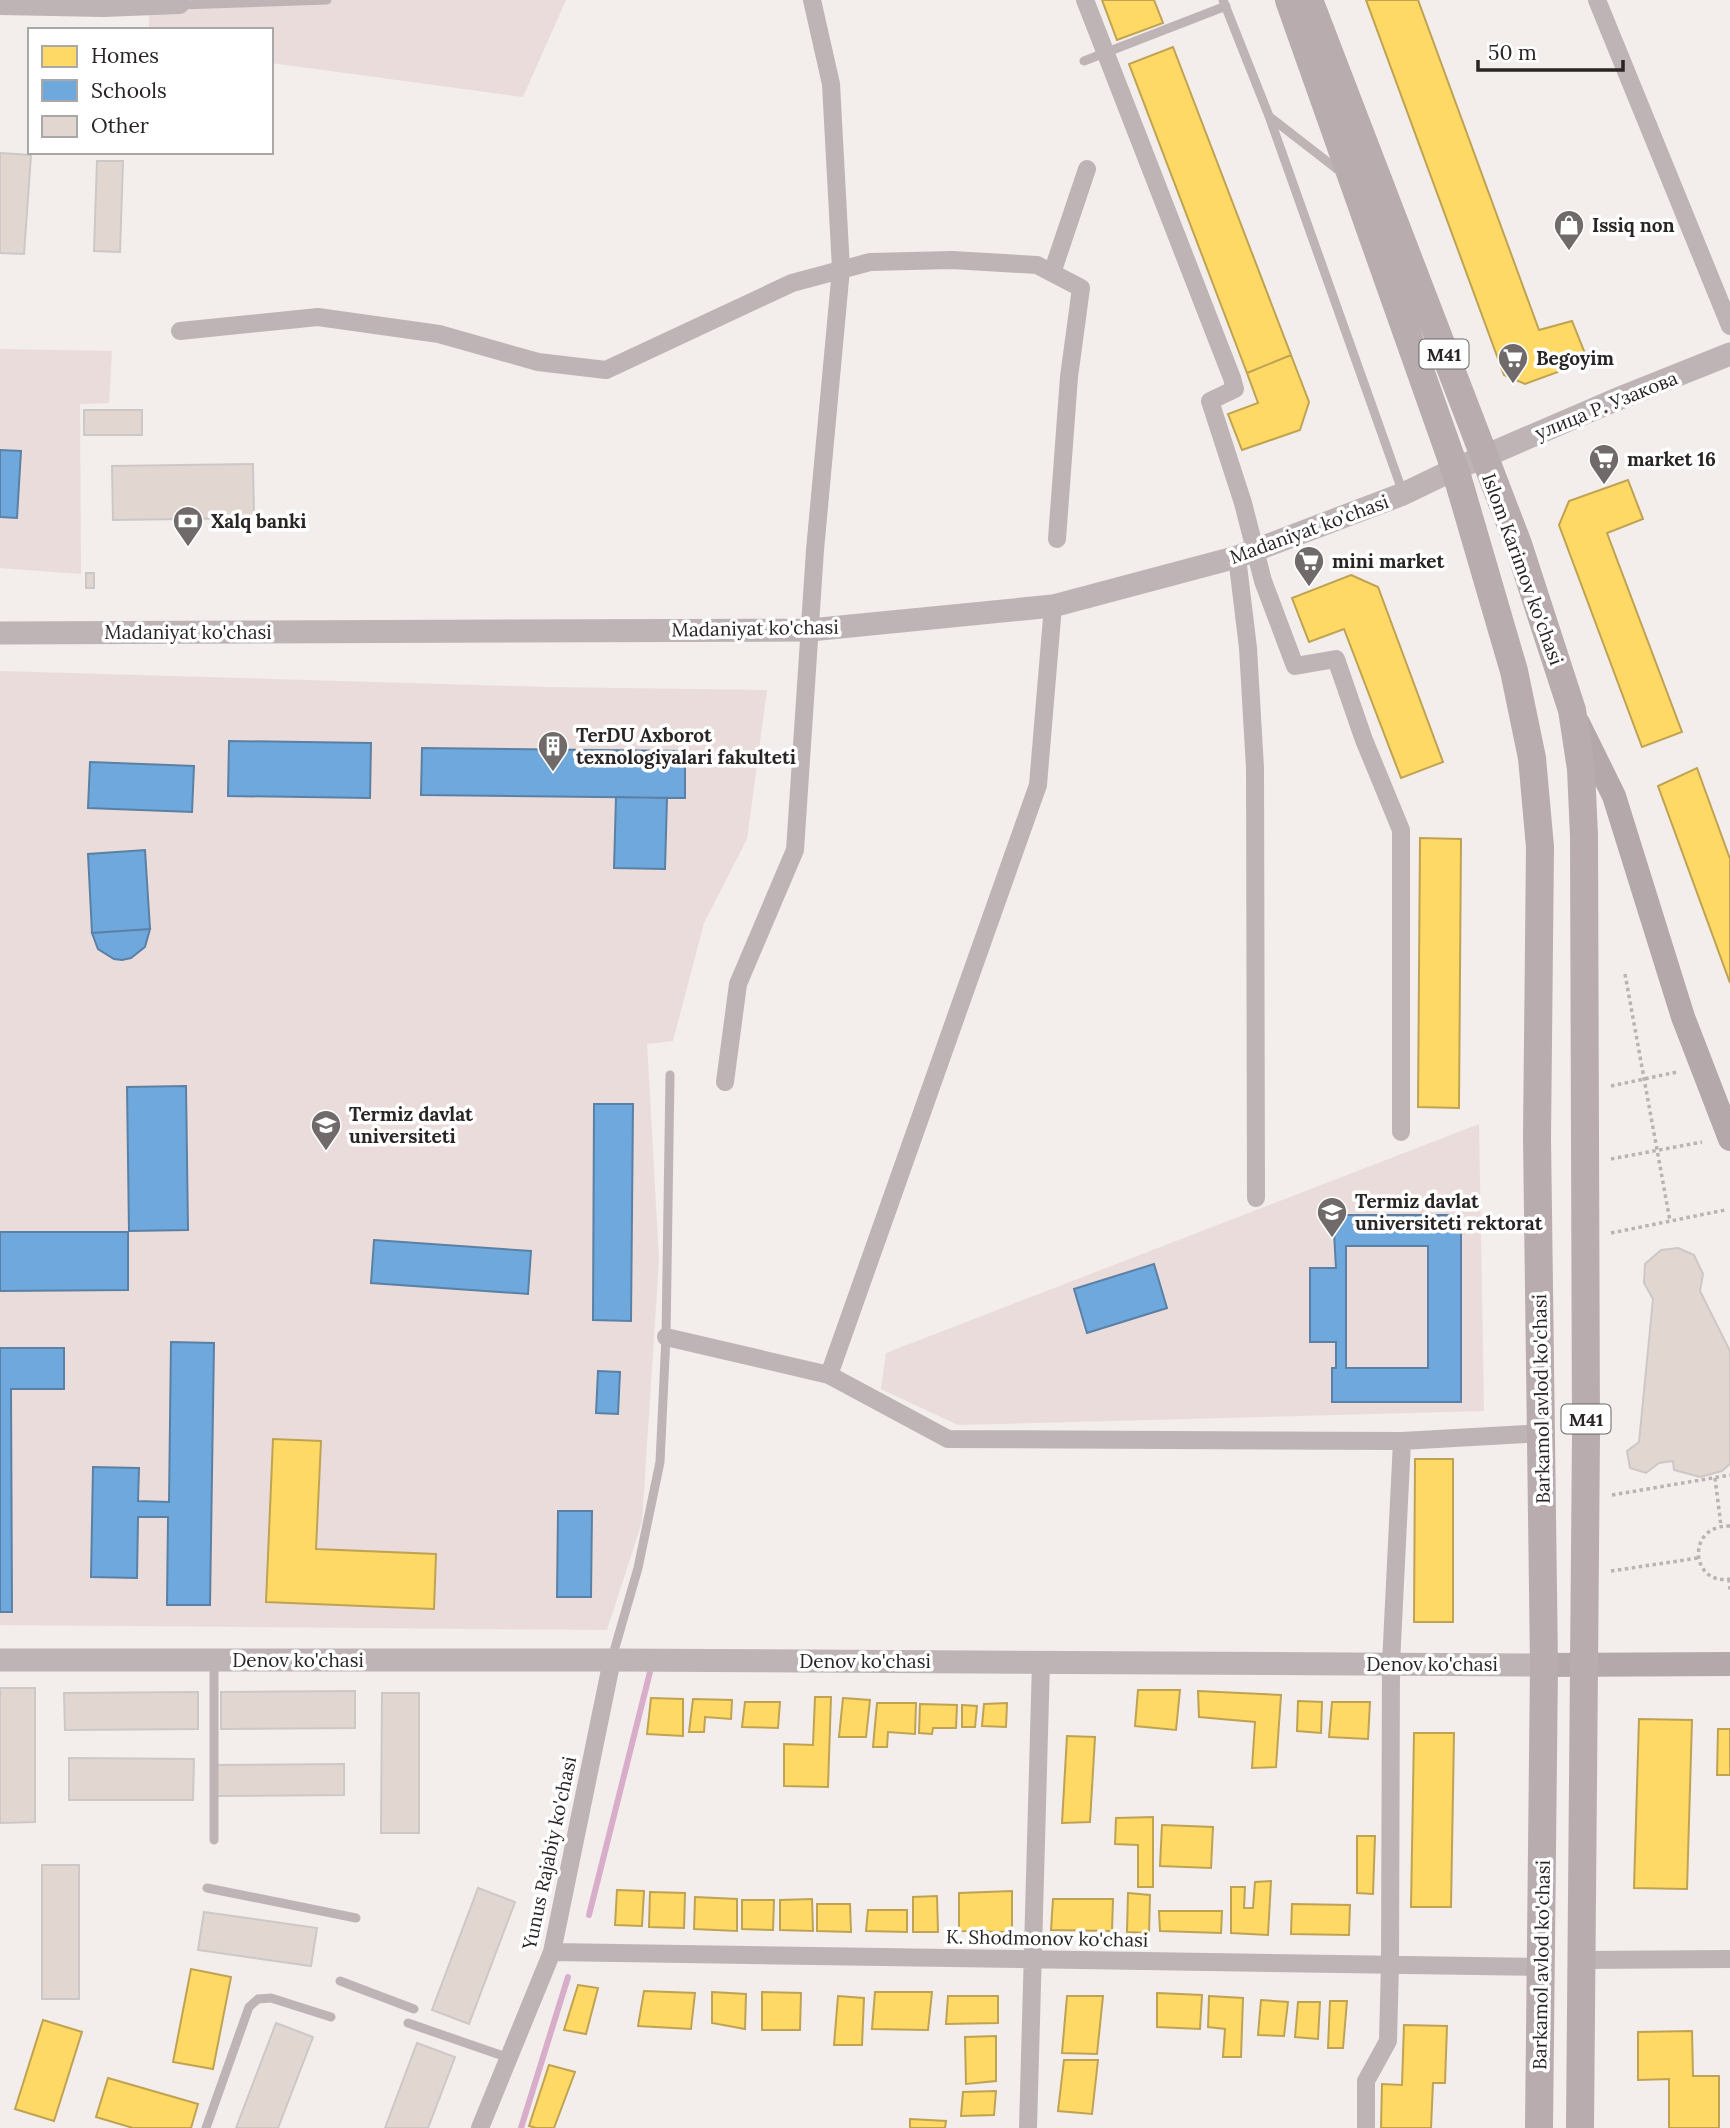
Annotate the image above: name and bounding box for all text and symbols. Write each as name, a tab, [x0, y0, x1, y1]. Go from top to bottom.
legend	[28, 28, 273, 154]
scale bar	[1478, 28, 1623, 72]
text: 50 m	[1488, 39, 1537, 66]
text: Homes	[91, 42, 159, 69]
text: Schools	[91, 77, 167, 104]
text: Other	[91, 112, 149, 139]
shop icon: Issiq non	[1552, 208, 1586, 252]
place label: Issiq non	[1592, 213, 1675, 237]
road number: M41	[1420, 340, 1468, 368]
supermarket icon: Begoyim	[1496, 341, 1530, 385]
place label: Begoyim	[1536, 346, 1615, 370]
street label: улица Р. Узакова	[1531, 365, 1681, 445]
supermarket icon: market 16	[1587, 442, 1621, 486]
place label: market 16	[1627, 447, 1716, 471]
street label: Islom Karimov ko'chasi	[1477, 470, 1569, 668]
street label: Madaniyat ko'chasi	[1226, 489, 1392, 569]
bank icon: Xalq banki	[171, 504, 205, 548]
place label: Xalq banki	[211, 509, 307, 533]
supermarket icon: mini market	[1292, 544, 1326, 588]
place label: mini market	[1332, 549, 1445, 573]
street label: Madaniyat ko'chasi	[671, 615, 839, 641]
street label: Madaniyat ko'chasi	[104, 620, 272, 644]
place label: TerDU Axborot texnologiyalari fakulteti	[576, 723, 796, 769]
building icon: TerDU Axborot texnologiyalari fakulteti	[536, 729, 570, 773]
place label: Termiz davlat universiteti	[349, 1102, 474, 1148]
school or university icon: Termiz davlat universiteti	[309, 1108, 343, 1152]
place label: Termiz davlat universiteti rektorat	[1355, 1189, 1544, 1235]
school or university icon: Termiz davlat universiteti rektorat	[1315, 1195, 1349, 1239]
street label: Barkamol avlod ko'chasi	[1527, 1294, 1555, 1504]
road number: M41	[1562, 1404, 1610, 1434]
street label: Denov ko'chasi	[232, 1648, 364, 1672]
street label: Denov ko'chasi	[799, 1649, 931, 1673]
street label: Denov ko'chasi	[1366, 1652, 1498, 1676]
street label: Yunus Rajabiy ko'chasi	[517, 1754, 581, 1953]
street label: Barkamol avlod ko'chasi	[1527, 1860, 1555, 2070]
street label: K. Shodmonov ko'chasi	[946, 1924, 1148, 1952]

